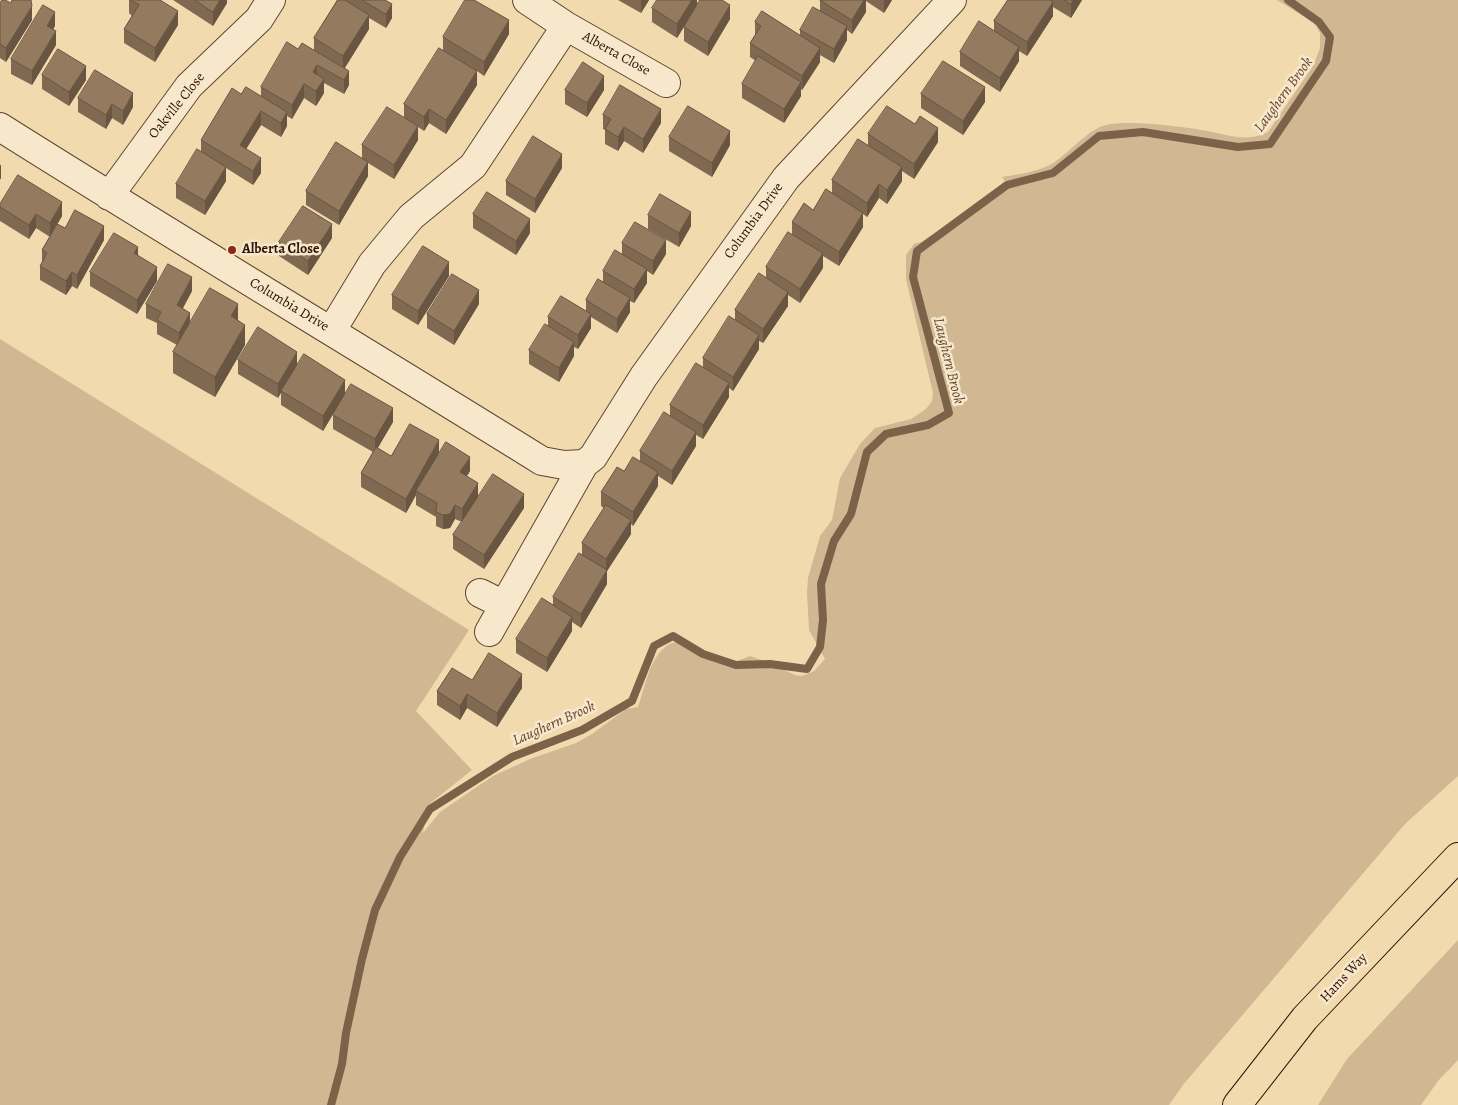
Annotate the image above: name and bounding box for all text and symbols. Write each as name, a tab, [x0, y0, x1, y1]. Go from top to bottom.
street label: Alberta Close	[579, 28, 653, 80]
water label: Laughern Brook	[1251, 54, 1317, 136]
street label: Oakville Close	[145, 70, 209, 142]
street label: Columbia Drive	[721, 180, 787, 262]
place label: Alberta Close	[242, 242, 319, 258]
marker: Alberta Close	[226, 244, 238, 256]
street label: Columbia Drive	[246, 275, 332, 335]
water label: Laughern Brook	[929, 316, 967, 406]
water label: Laughern Brook	[510, 698, 598, 750]
street label: Hams Way	[1317, 950, 1371, 1006]

